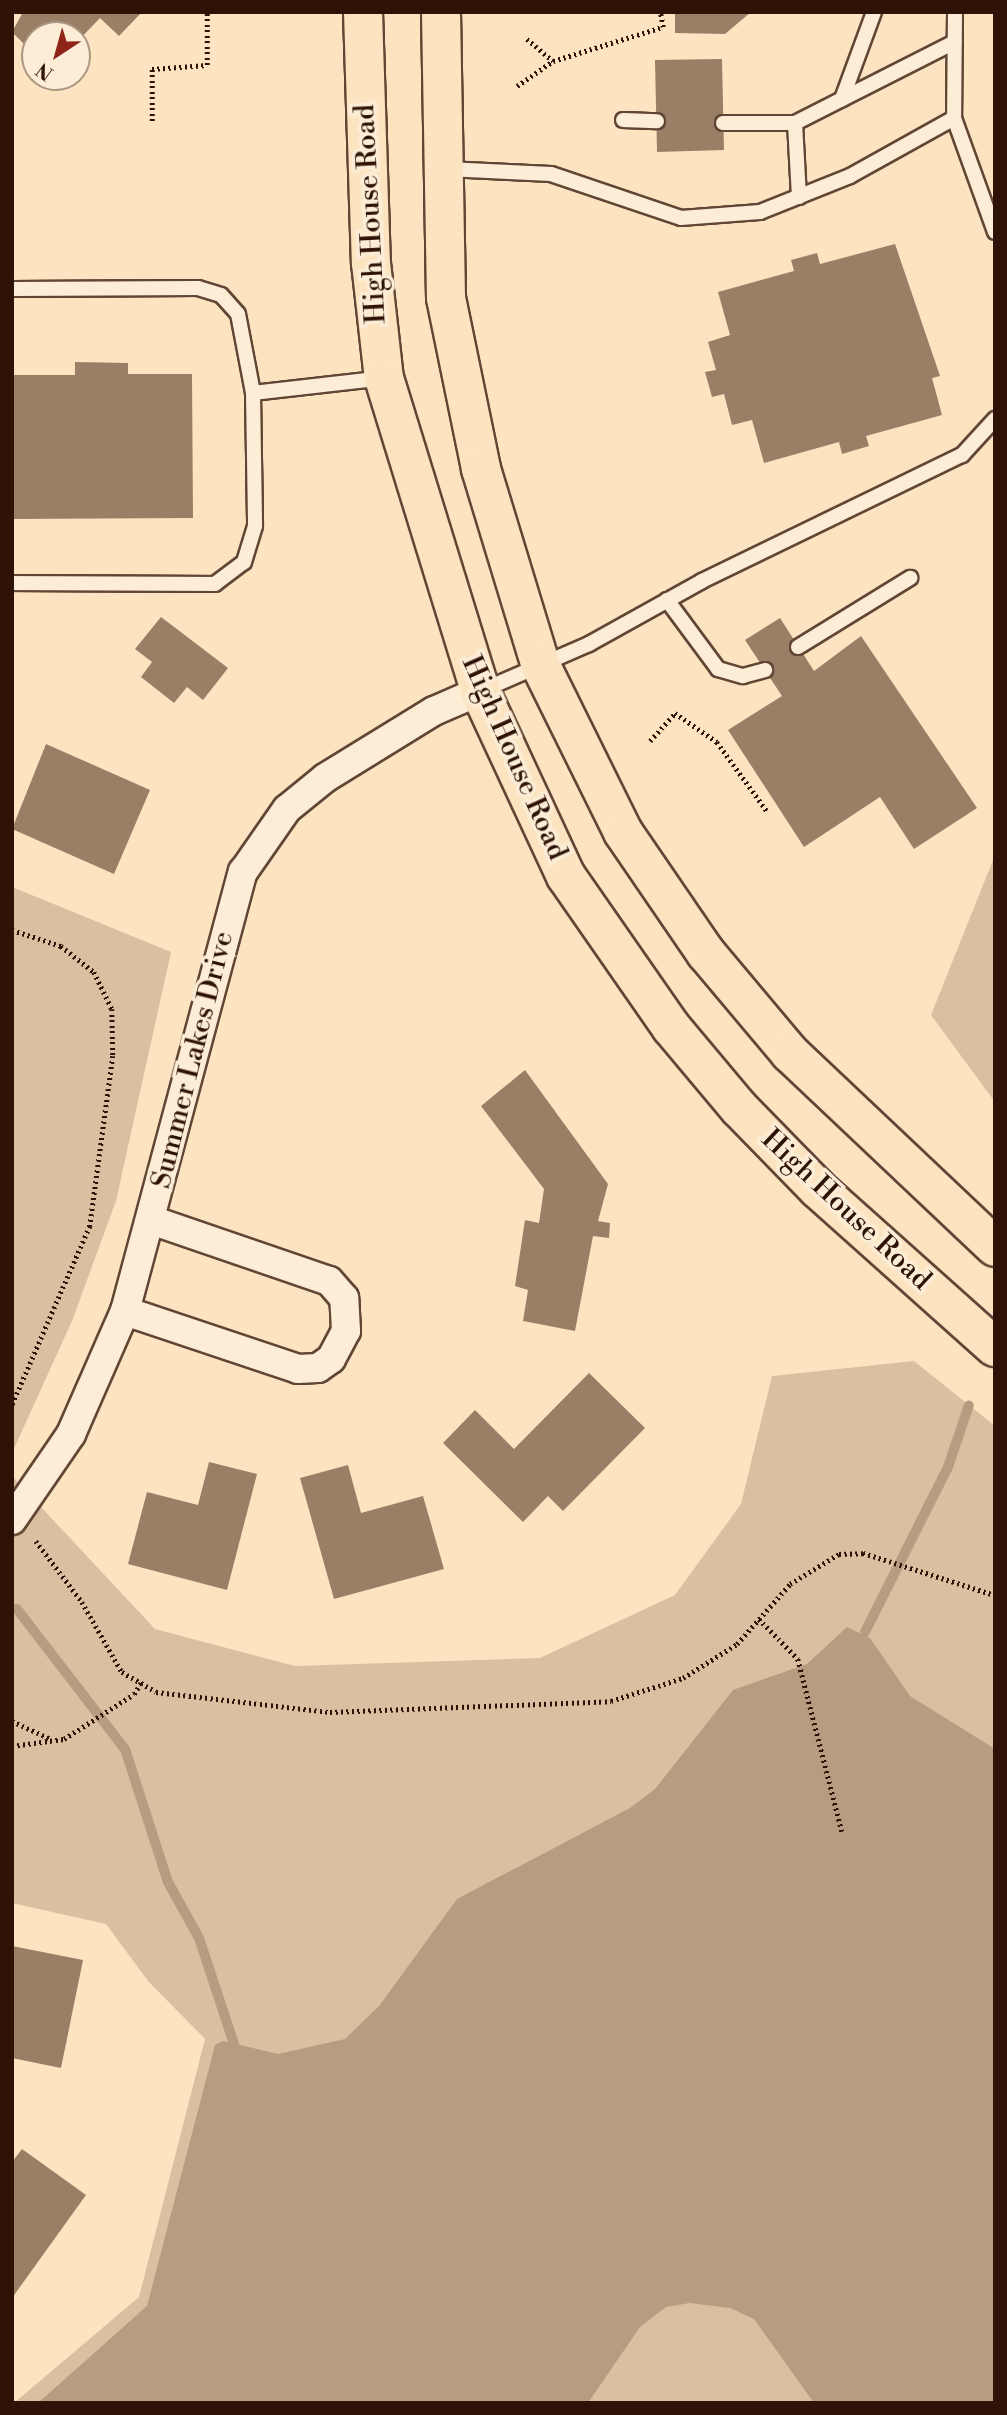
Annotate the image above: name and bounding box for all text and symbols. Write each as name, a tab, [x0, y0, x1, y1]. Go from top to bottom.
north arrow	[21, 21, 91, 91]
text: N	[32, 57, 58, 85]
street label: High House Road	[348, 103, 394, 325]
street label: High House Road	[454, 651, 574, 865]
street label: Summer Lakes Drive	[145, 928, 241, 1192]
street label: High House Road	[754, 1123, 938, 1297]

